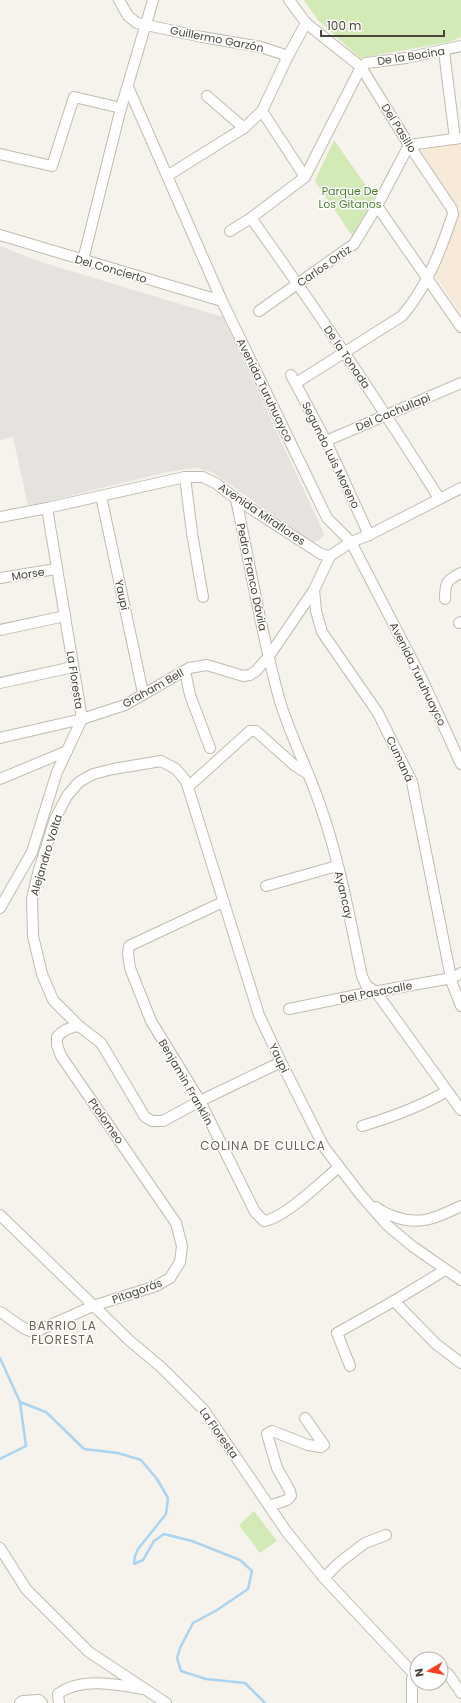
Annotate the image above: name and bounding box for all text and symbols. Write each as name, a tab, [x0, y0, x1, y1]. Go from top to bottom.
scale bar	[321, 12, 444, 38]
text: 100 m	[327, 17, 361, 34]
street label: Guillermo Garzón	[169, 22, 265, 56]
street label: De la Bocina	[376, 43, 446, 69]
street label: Del Pasillo	[378, 100, 420, 156]
park label: Parque De Los Gitanos	[319, 183, 382, 212]
street label: Carlos Ortiz	[294, 241, 354, 291]
street label: Del Concierto	[73, 251, 149, 287]
street label: De la Tonada	[320, 322, 374, 392]
street label: Avenida Turuhuayco	[233, 335, 297, 445]
street label: Del Cachullapi	[353, 389, 433, 435]
street label: Segundo Luis Moreno	[298, 399, 364, 511]
street label: Avenida Miraflores	[215, 479, 309, 549]
street label: Pedro Franco Dávila	[233, 522, 271, 632]
street label: Morse	[10, 563, 46, 584]
street label: Yaupi	[111, 578, 133, 612]
street label: Avenida Turuhuayco	[386, 619, 450, 729]
street label: La Floresta	[63, 650, 87, 710]
street label: Graham Bell	[119, 665, 187, 711]
street label: Cumaná	[382, 734, 418, 784]
street label: Alejandro Volta	[26, 812, 66, 898]
street label: Ayancay	[331, 870, 357, 921]
street label: Del Pasacalle	[338, 977, 414, 1007]
street label: Benjamin Franklin	[155, 1036, 217, 1128]
street label: Yaupi	[265, 1041, 293, 1076]
street label: Ptolomeo	[84, 1095, 128, 1147]
district label: COLINA DE CULLCA	[200, 1137, 326, 1154]
street label: Pitagorás	[110, 1274, 165, 1307]
district label: BARRIO LA FLORESTA	[29, 1317, 97, 1348]
street label: La Floresta	[196, 1404, 242, 1462]
north arrow	[409, 1651, 449, 1691]
text: N	[411, 1667, 428, 1678]

